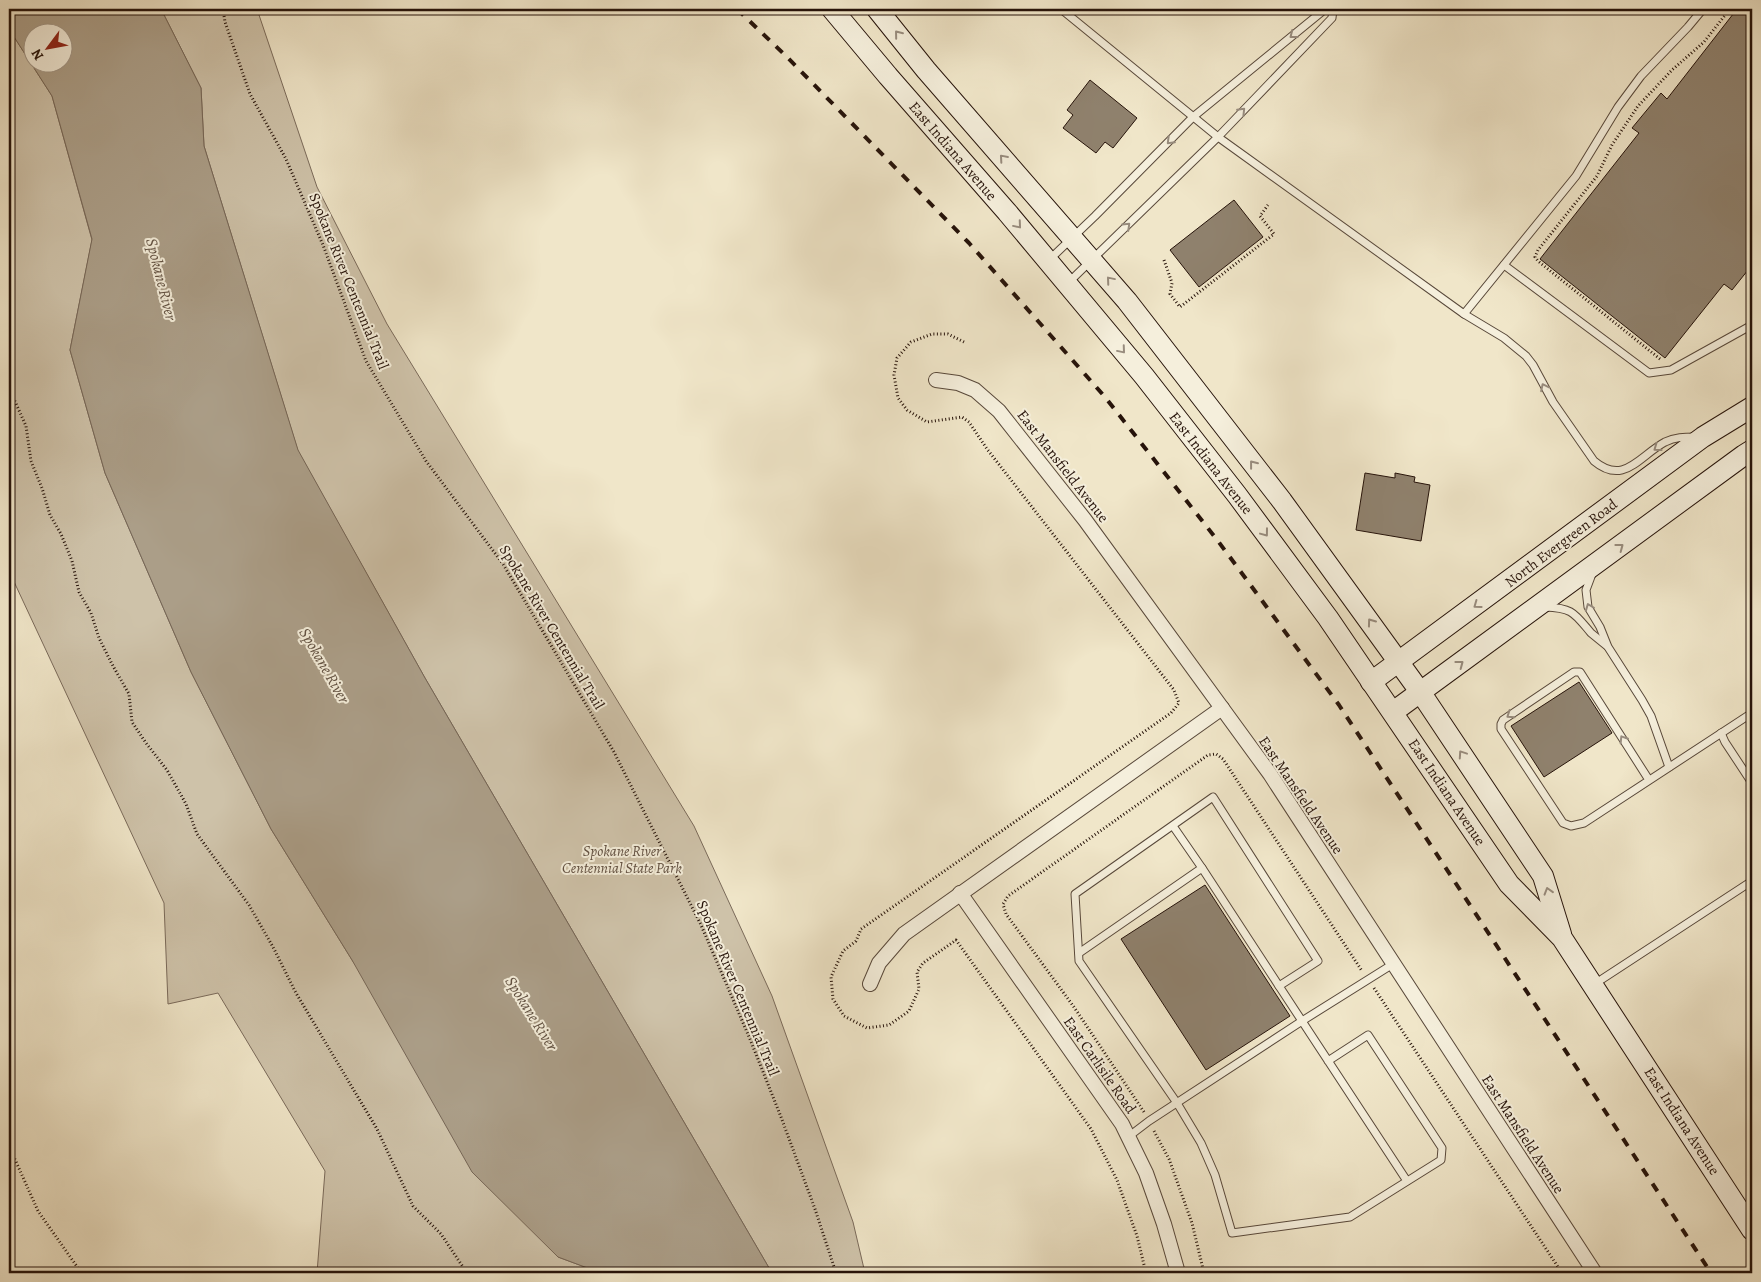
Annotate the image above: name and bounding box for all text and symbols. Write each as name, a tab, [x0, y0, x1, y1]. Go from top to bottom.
north arrow	[22, 22, 72, 72]
one-way arrow	[1289, 29, 1298, 38]
one-way arrow	[895, 31, 903, 40]
text: N	[27, 45, 48, 64]
street label: East Indiana Avenue	[904, 97, 1002, 205]
one-way arrow	[1236, 108, 1245, 117]
one-way arrow	[1167, 135, 1176, 144]
one-way arrow	[1000, 154, 1009, 163]
street label: Spokane River Centennial Trail	[304, 190, 394, 373]
one-way arrow	[1012, 219, 1020, 228]
one-way arrow	[1122, 223, 1131, 232]
water label: Spokane River	[140, 236, 182, 323]
one-way arrow	[1106, 277, 1115, 286]
one-way arrow	[1116, 344, 1125, 353]
one-way arrow	[1540, 383, 1551, 392]
street label: East Mansfield Avenue	[1013, 405, 1114, 527]
street label: East Indiana Avenue	[1165, 408, 1258, 519]
one-way arrow	[1654, 441, 1663, 451]
one-way arrow	[1250, 460, 1259, 469]
street label: North Evergreen Road	[1501, 494, 1622, 592]
one-way arrow	[1259, 527, 1268, 537]
street label: Spokane River Centennial Trail	[495, 541, 609, 713]
one-way arrow	[1614, 544, 1623, 552]
one-way arrow	[1474, 599, 1483, 607]
one-way arrow	[1585, 603, 1595, 611]
one-way arrow	[1368, 619, 1376, 628]
water label: Spokane River	[294, 624, 355, 708]
one-way arrow	[1454, 661, 1463, 669]
one-way arrow	[1507, 709, 1516, 718]
street label: East Mansfield Avenue	[1254, 732, 1348, 858]
street label: East Indiana Avenue	[1404, 735, 1490, 850]
one-way arrow	[1619, 735, 1629, 744]
one-way arrow	[1459, 750, 1468, 760]
park label: Spokane River Centennial State Park	[562, 841, 682, 878]
one-way arrow	[1543, 888, 1553, 896]
street label: Spokane River Centennial Trail	[692, 897, 784, 1079]
water label: Spokane River	[500, 972, 563, 1055]
street label: East Carlisile Road	[1059, 1012, 1142, 1118]
street label: East Indiana Avenue	[1640, 1063, 1725, 1179]
street label: East Mansfield Avenue	[1477, 1071, 1569, 1198]

